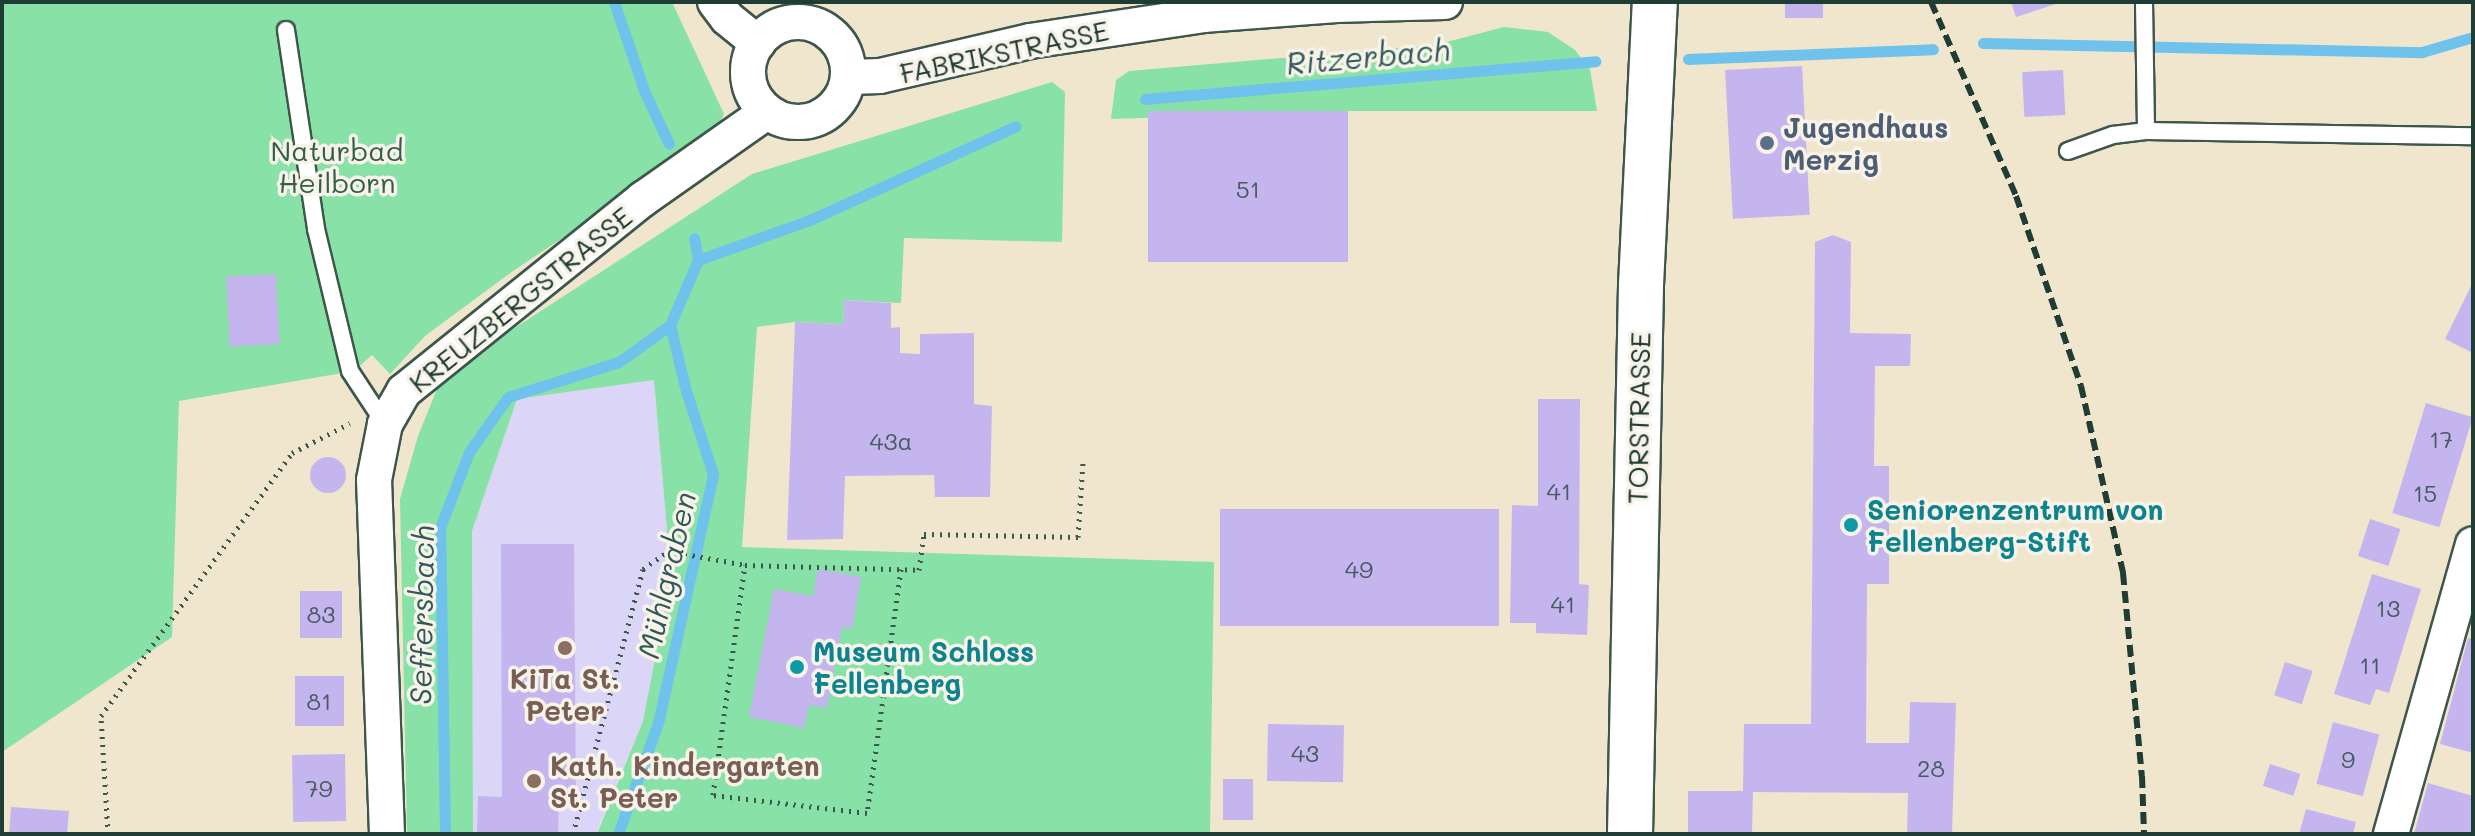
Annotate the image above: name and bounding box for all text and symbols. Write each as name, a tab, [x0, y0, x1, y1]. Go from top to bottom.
street label: FABRIKSTRASSE	[896, 12, 1112, 90]
water label: Ritzerbach	[1285, 31, 1451, 81]
place label: Jugendhaus Merzig	[1783, 110, 1948, 176]
park label: Naturbad Heilborn	[271, 133, 403, 199]
marker: Jugendhaus Merzig	[1758, 134, 1776, 152]
house number: 51	[1236, 175, 1260, 203]
street label: KREUZBERGSTRASSE	[402, 199, 638, 399]
street label: TORSTRASSE	[1620, 332, 1656, 504]
house number: 17	[2429, 425, 2453, 453]
house number: 43a	[869, 427, 913, 455]
house number: 41	[1547, 477, 1571, 505]
house number: 15	[2413, 479, 2437, 507]
water label: Mühlgraben	[629, 488, 703, 662]
place label: Seniorenzentrum von Fellenberg-Stift	[1867, 492, 2163, 558]
marker: Seniorenzentrum von Fellenberg-Stift	[1842, 516, 1860, 534]
water label: Seffersbach	[401, 525, 441, 705]
house number: 49	[1345, 555, 1373, 583]
house number: 41	[1551, 590, 1575, 618]
house number: 13	[2376, 594, 2400, 622]
house number: 83	[307, 600, 335, 628]
place label: Museum Schloss Fellenberg	[813, 634, 1034, 700]
marker: KiTa St. Peter	[556, 639, 574, 657]
house number: 11	[2359, 651, 2381, 679]
marker: Museum Schloss Fellenberg	[788, 658, 806, 676]
place label: KiTa St. Peter	[510, 661, 620, 727]
house number: 81	[306, 687, 332, 715]
house number: 43	[1291, 739, 1319, 767]
house number: 9	[2341, 745, 2355, 773]
place label: Kath. Kindergarten St. Peter	[550, 748, 820, 814]
house number: 28	[1917, 754, 1945, 782]
marker: Kath. Kindergarten St. Peter	[525, 772, 543, 790]
house number: 79	[305, 774, 333, 802]

